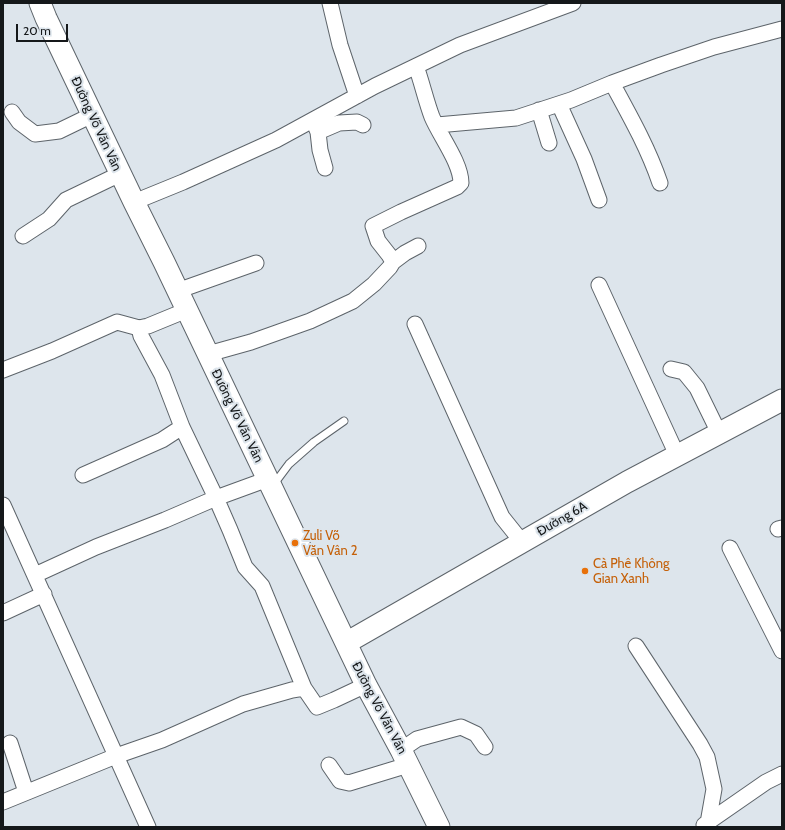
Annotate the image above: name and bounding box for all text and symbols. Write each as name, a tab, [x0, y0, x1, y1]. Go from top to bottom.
scale bar	[18, 16, 70, 42]
text: 20 m	[23, 23, 51, 38]
street label: Đường Võ Văn Vân	[67, 74, 125, 174]
street label: Đường Võ Văn Vân	[208, 367, 266, 465]
street label: Đường 6A	[534, 498, 590, 540]
place label: Zuli Võ Văn Vân 2	[303, 528, 357, 559]
marker: Zuli Võ Văn Vân 2	[290, 538, 300, 548]
place label: Cà Phê Không Gian Xanh	[593, 556, 669, 587]
marker: Cà Phê Không Gian Xanh	[580, 566, 590, 576]
street label: Đường Võ Văn Vân	[348, 659, 410, 757]

